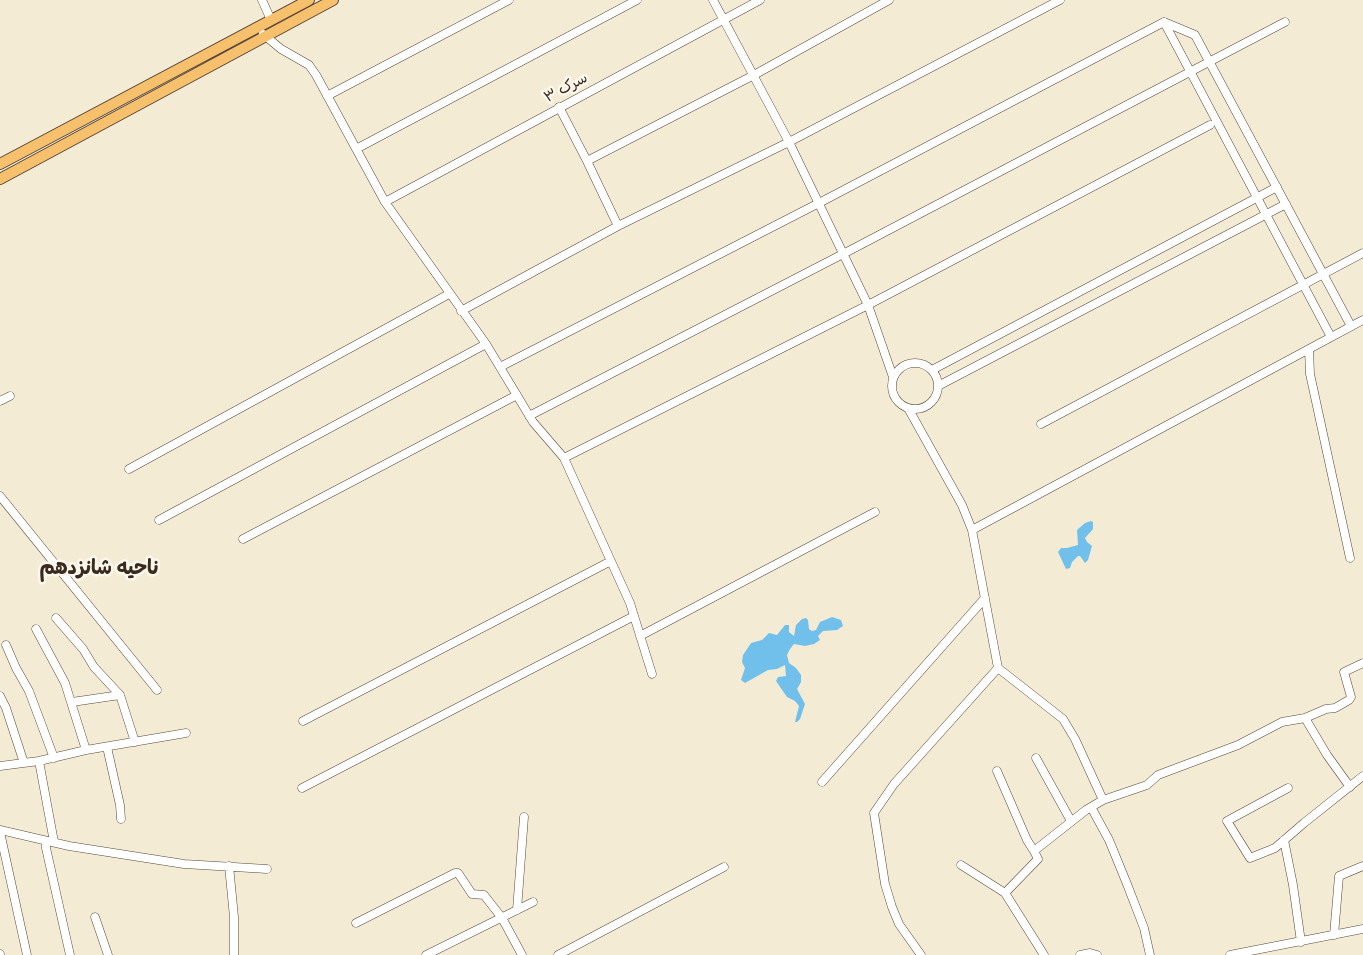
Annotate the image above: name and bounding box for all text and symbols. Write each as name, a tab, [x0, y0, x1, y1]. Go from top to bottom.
street label: سرک ۳	[541, 69, 591, 107]
district label: ناحیه شانزدهم	[40, 557, 158, 581]

